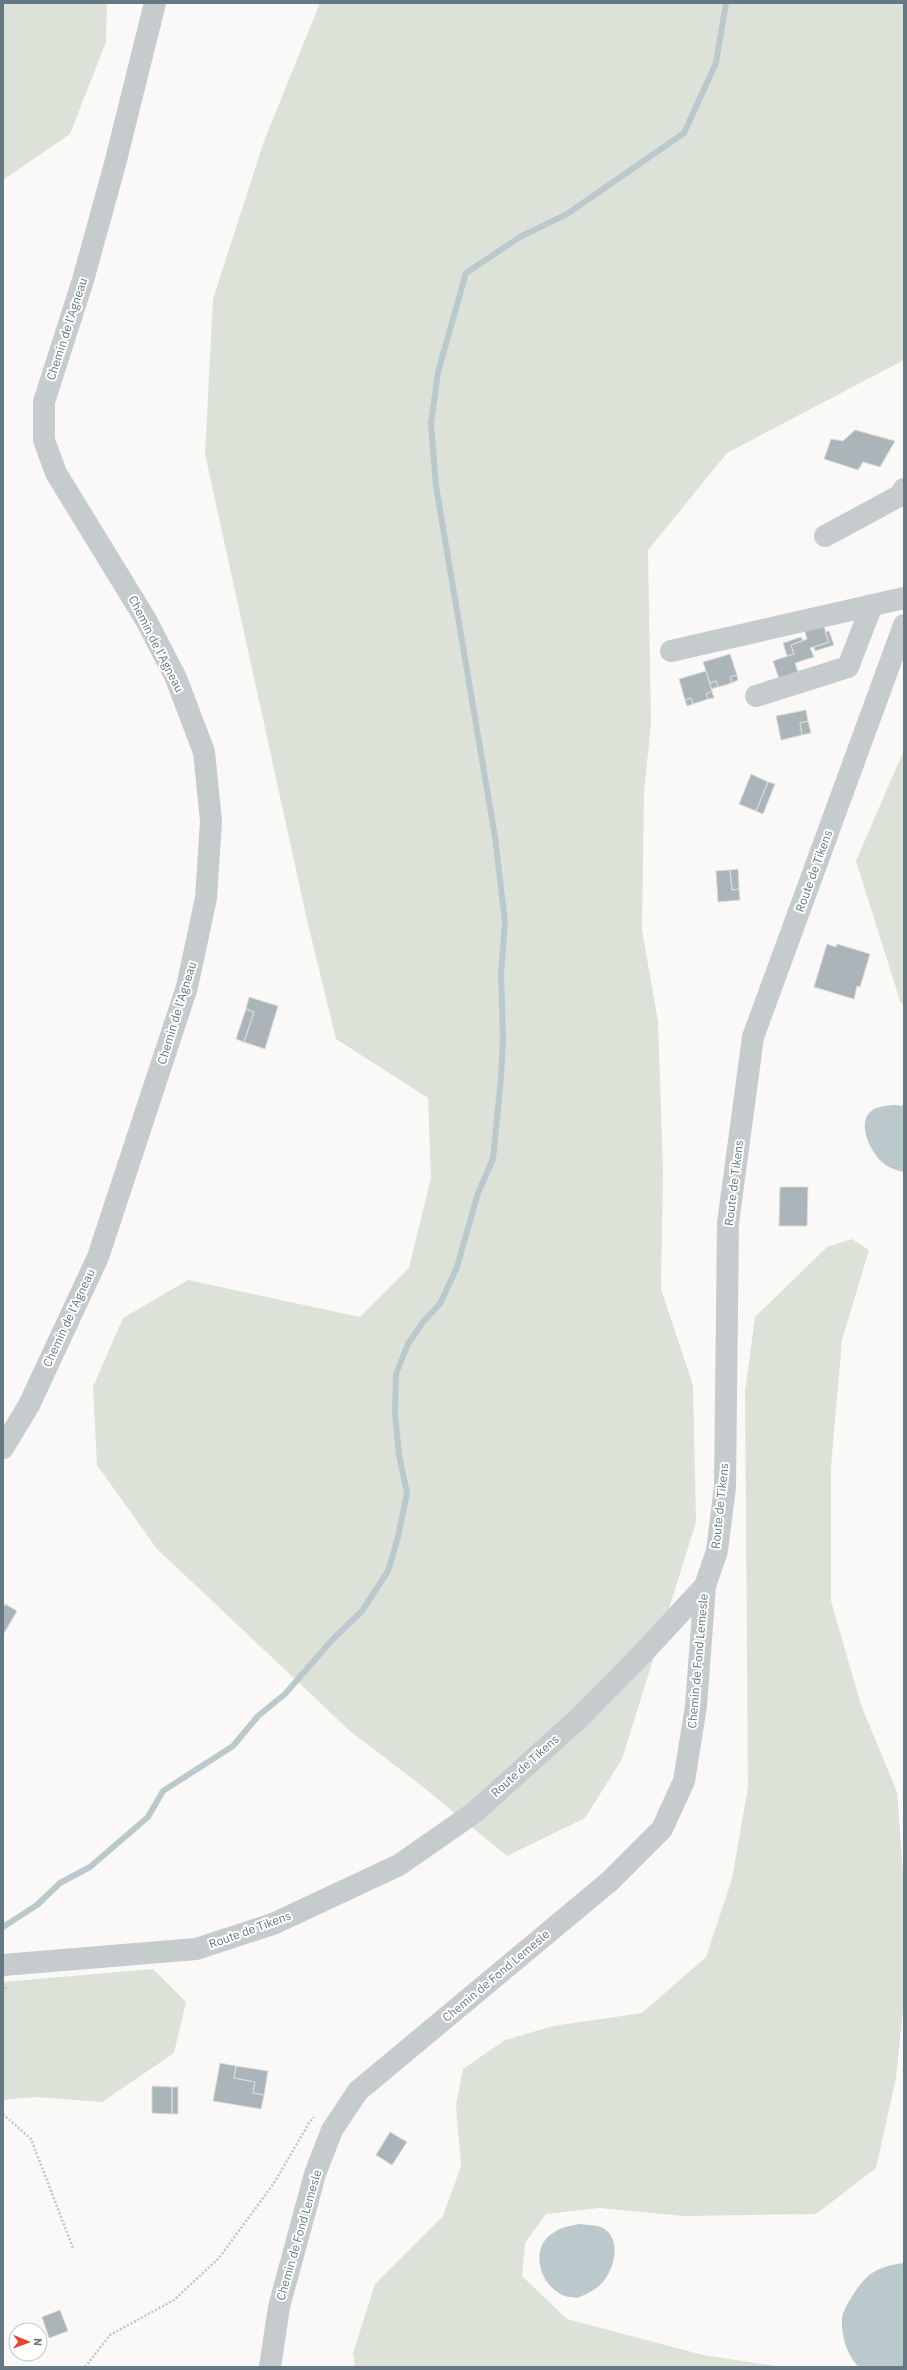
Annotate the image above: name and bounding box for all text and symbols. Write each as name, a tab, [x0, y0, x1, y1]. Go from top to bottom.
street label: Chemin de l’Agneau	[43, 276, 90, 382]
street label: Chemin de l’Agneau	[126, 593, 187, 695]
street label: Route de Tikens	[792, 828, 835, 914]
street label: Chemin de l’Agneau	[154, 960, 199, 1066]
street label: Route de Tikens	[721, 1139, 746, 1227]
street label: Chemin de l’Agneau	[39, 1266, 98, 1369]
street label: Route de Tikens	[708, 1462, 731, 1550]
street label: Chemin de Fond Lemesle	[684, 1592, 711, 1729]
street label: Route de Tikens	[488, 1731, 562, 1800]
street label: Route de Tikens	[207, 1908, 293, 1951]
street label: Chemin de Fond Lemesle	[439, 1926, 553, 2025]
street label: Chemin de Fond Lemesle	[273, 2167, 324, 2302]
north arrow	[8, 2322, 48, 2362]
text: N	[31, 2338, 45, 2346]

